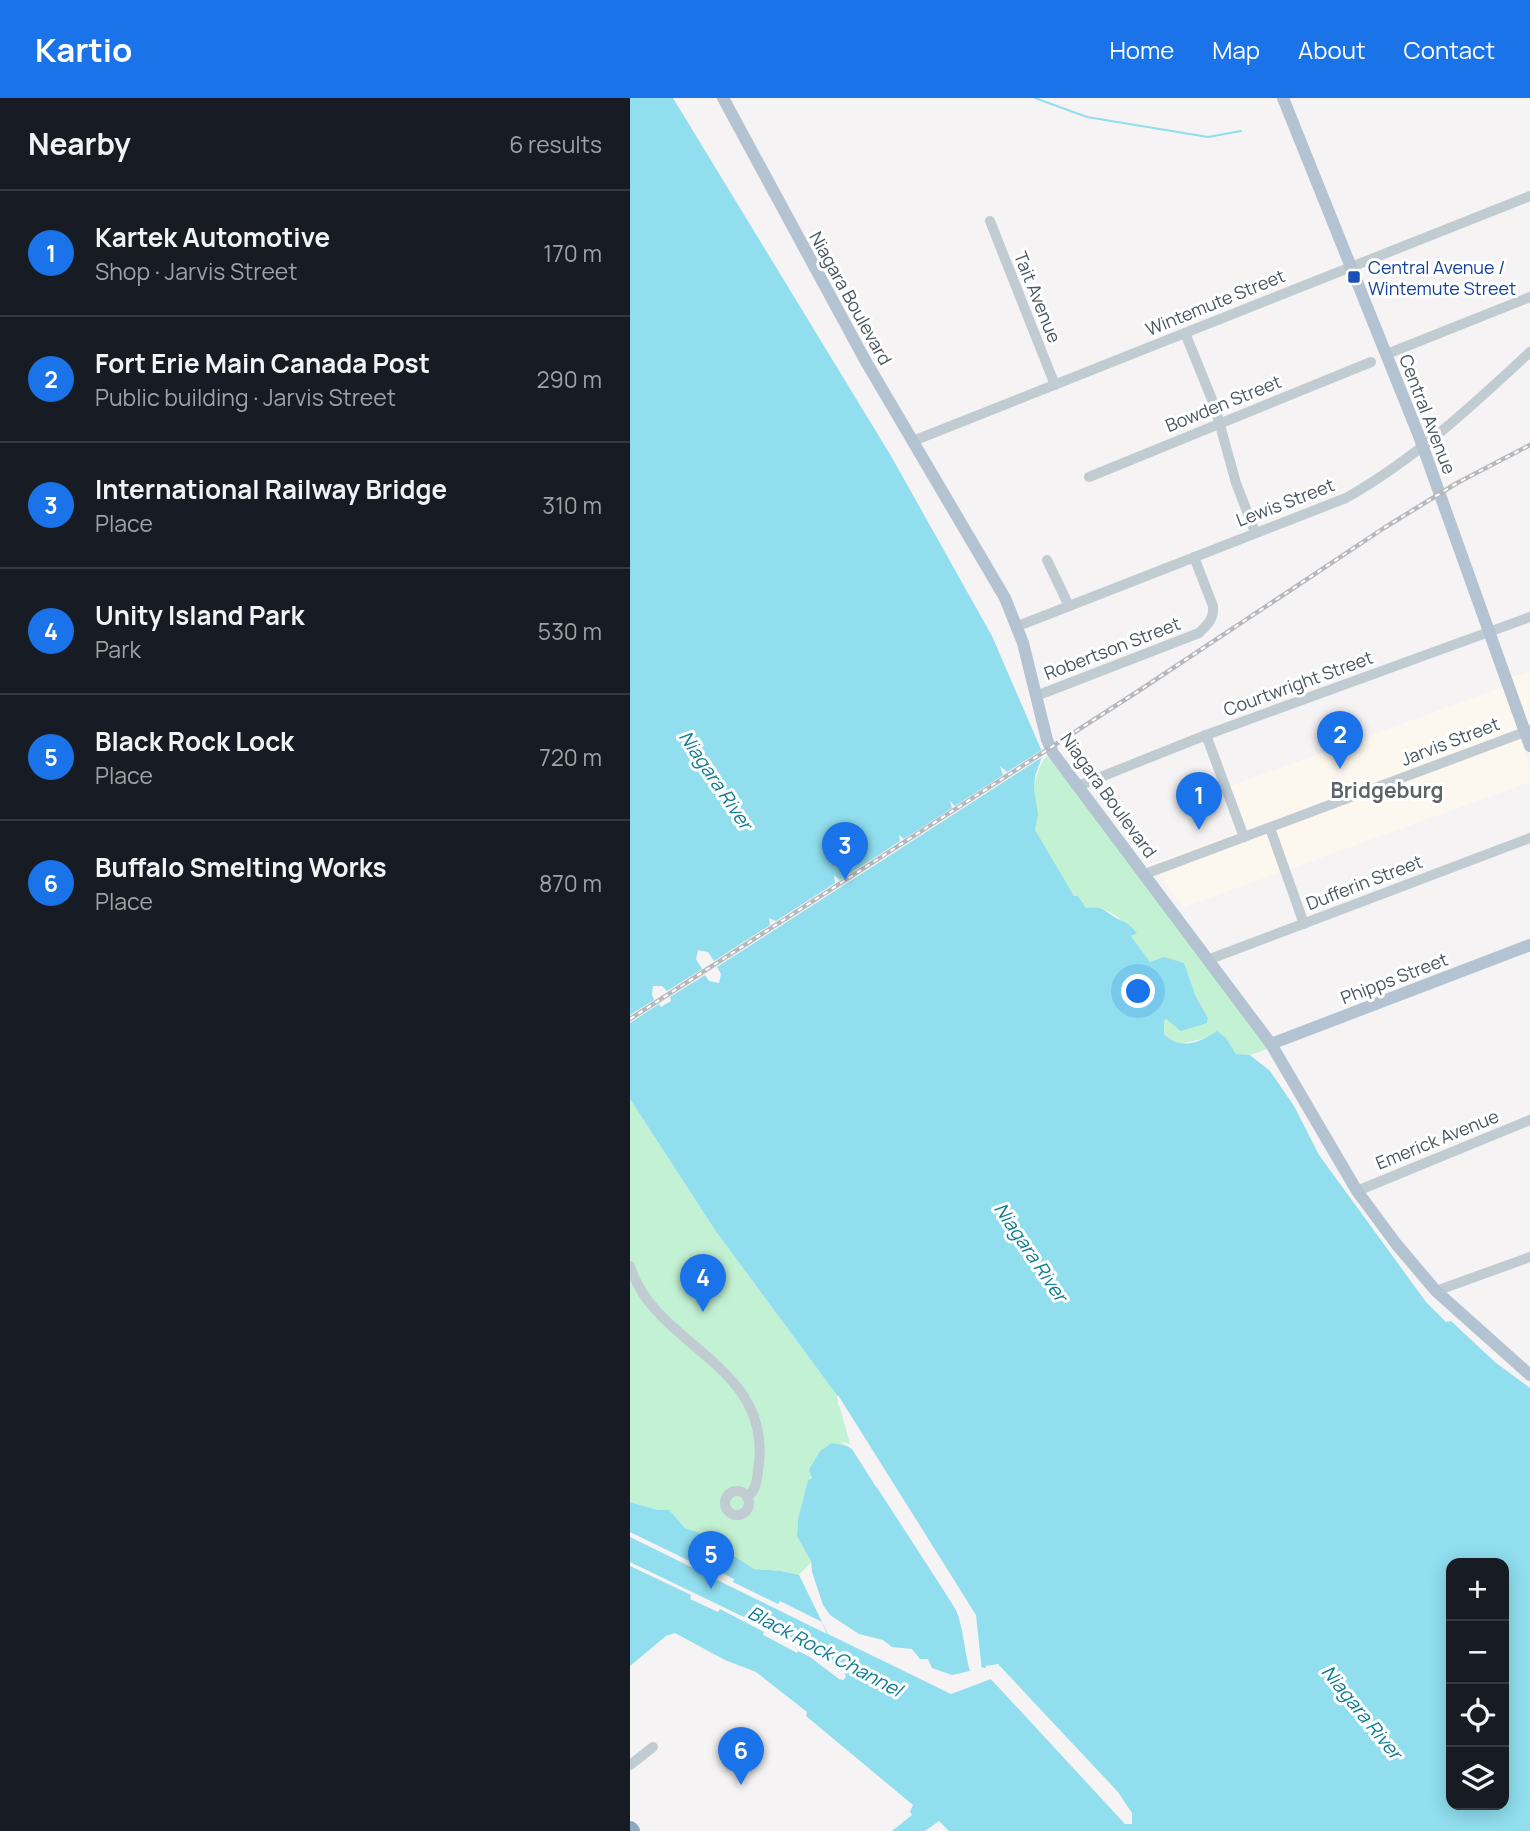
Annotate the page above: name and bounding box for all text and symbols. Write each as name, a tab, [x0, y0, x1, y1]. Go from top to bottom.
text: Kartio	[35, 27, 132, 72]
text: Home	[1109, 33, 1174, 66]
text: Map	[1212, 33, 1260, 66]
text: About	[1298, 33, 1366, 66]
text: Contact	[1404, 33, 1495, 66]
text: Nearby	[28, 123, 131, 164]
text: 6 results	[509, 128, 602, 160]
text: Kartek Automotive	[95, 219, 330, 255]
street label: Niagara Boulevard	[804, 227, 898, 369]
text: 1	[46, 237, 56, 269]
text: 170 m	[543, 237, 602, 269]
street label: Tait Avenue	[1009, 248, 1067, 346]
text: Shop · Jarvis Street	[95, 255, 297, 287]
place label: Central Avenue / Wintemute Street	[1368, 255, 1516, 300]
street label: Wintemute Street	[1142, 263, 1288, 341]
marker: Central Avenue / Wintemute Street	[1346, 269, 1362, 285]
text: Fort Erie Main Canada Post	[95, 345, 430, 381]
street label: Central Avenue	[1394, 351, 1462, 477]
text: 2	[44, 363, 58, 395]
text: 290 m	[536, 363, 602, 395]
street label: Bowden Street	[1162, 369, 1284, 437]
text: Public building · Jarvis Street	[95, 381, 396, 413]
text: International Railway Bridge	[95, 471, 447, 507]
street label: Lewis Street	[1232, 472, 1338, 532]
text: 3	[44, 489, 58, 521]
text: 310 m	[542, 489, 602, 521]
text: Place	[95, 507, 153, 539]
text: Unity Island Park	[95, 597, 304, 633]
street label: Robertson Street	[1040, 611, 1184, 685]
text: 4	[44, 615, 58, 647]
text: 530 m	[538, 615, 602, 647]
text: Park	[95, 633, 141, 665]
street label: Courtwright Street	[1220, 645, 1376, 721]
pin: 2	[1317, 711, 1363, 769]
street label: Jarvis Street	[1397, 711, 1503, 771]
text: Black Rock Lock	[95, 723, 294, 759]
water label: Niagara River	[673, 725, 760, 836]
street label: Niagara Boulevard	[1055, 728, 1163, 862]
text: 5	[44, 741, 58, 773]
text: 720 m	[539, 741, 602, 773]
text: Place	[95, 759, 153, 791]
pin: 1	[1176, 772, 1222, 830]
district label: Bridgeburg	[1330, 776, 1444, 804]
pin: 3	[822, 822, 868, 880]
text: Buffalo Smelting Works	[95, 849, 387, 885]
street label: Dufferin Street	[1302, 849, 1426, 915]
text: 6	[44, 867, 58, 899]
text: 870 m	[539, 867, 602, 899]
text: Place	[95, 885, 153, 917]
street label: Phipps Street	[1337, 947, 1451, 1009]
your location	[1121, 974, 1155, 1008]
street label: Emerick Avenue	[1372, 1103, 1502, 1175]
water label: Niagara River	[988, 1197, 1075, 1308]
pin: 4	[680, 1254, 726, 1312]
pin: 5	[688, 1531, 734, 1589]
map controls	[1446, 1558, 1509, 1810]
button: +	[1446, 1558, 1509, 1621]
water label: Black Rock Channel	[743, 1599, 909, 1704]
button: −	[1446, 1621, 1509, 1684]
water label: Niagara River	[1316, 1659, 1409, 1766]
button: locate	[1446, 1684, 1509, 1747]
pin: 6	[718, 1727, 764, 1785]
button: layers	[1446, 1747, 1509, 1810]

